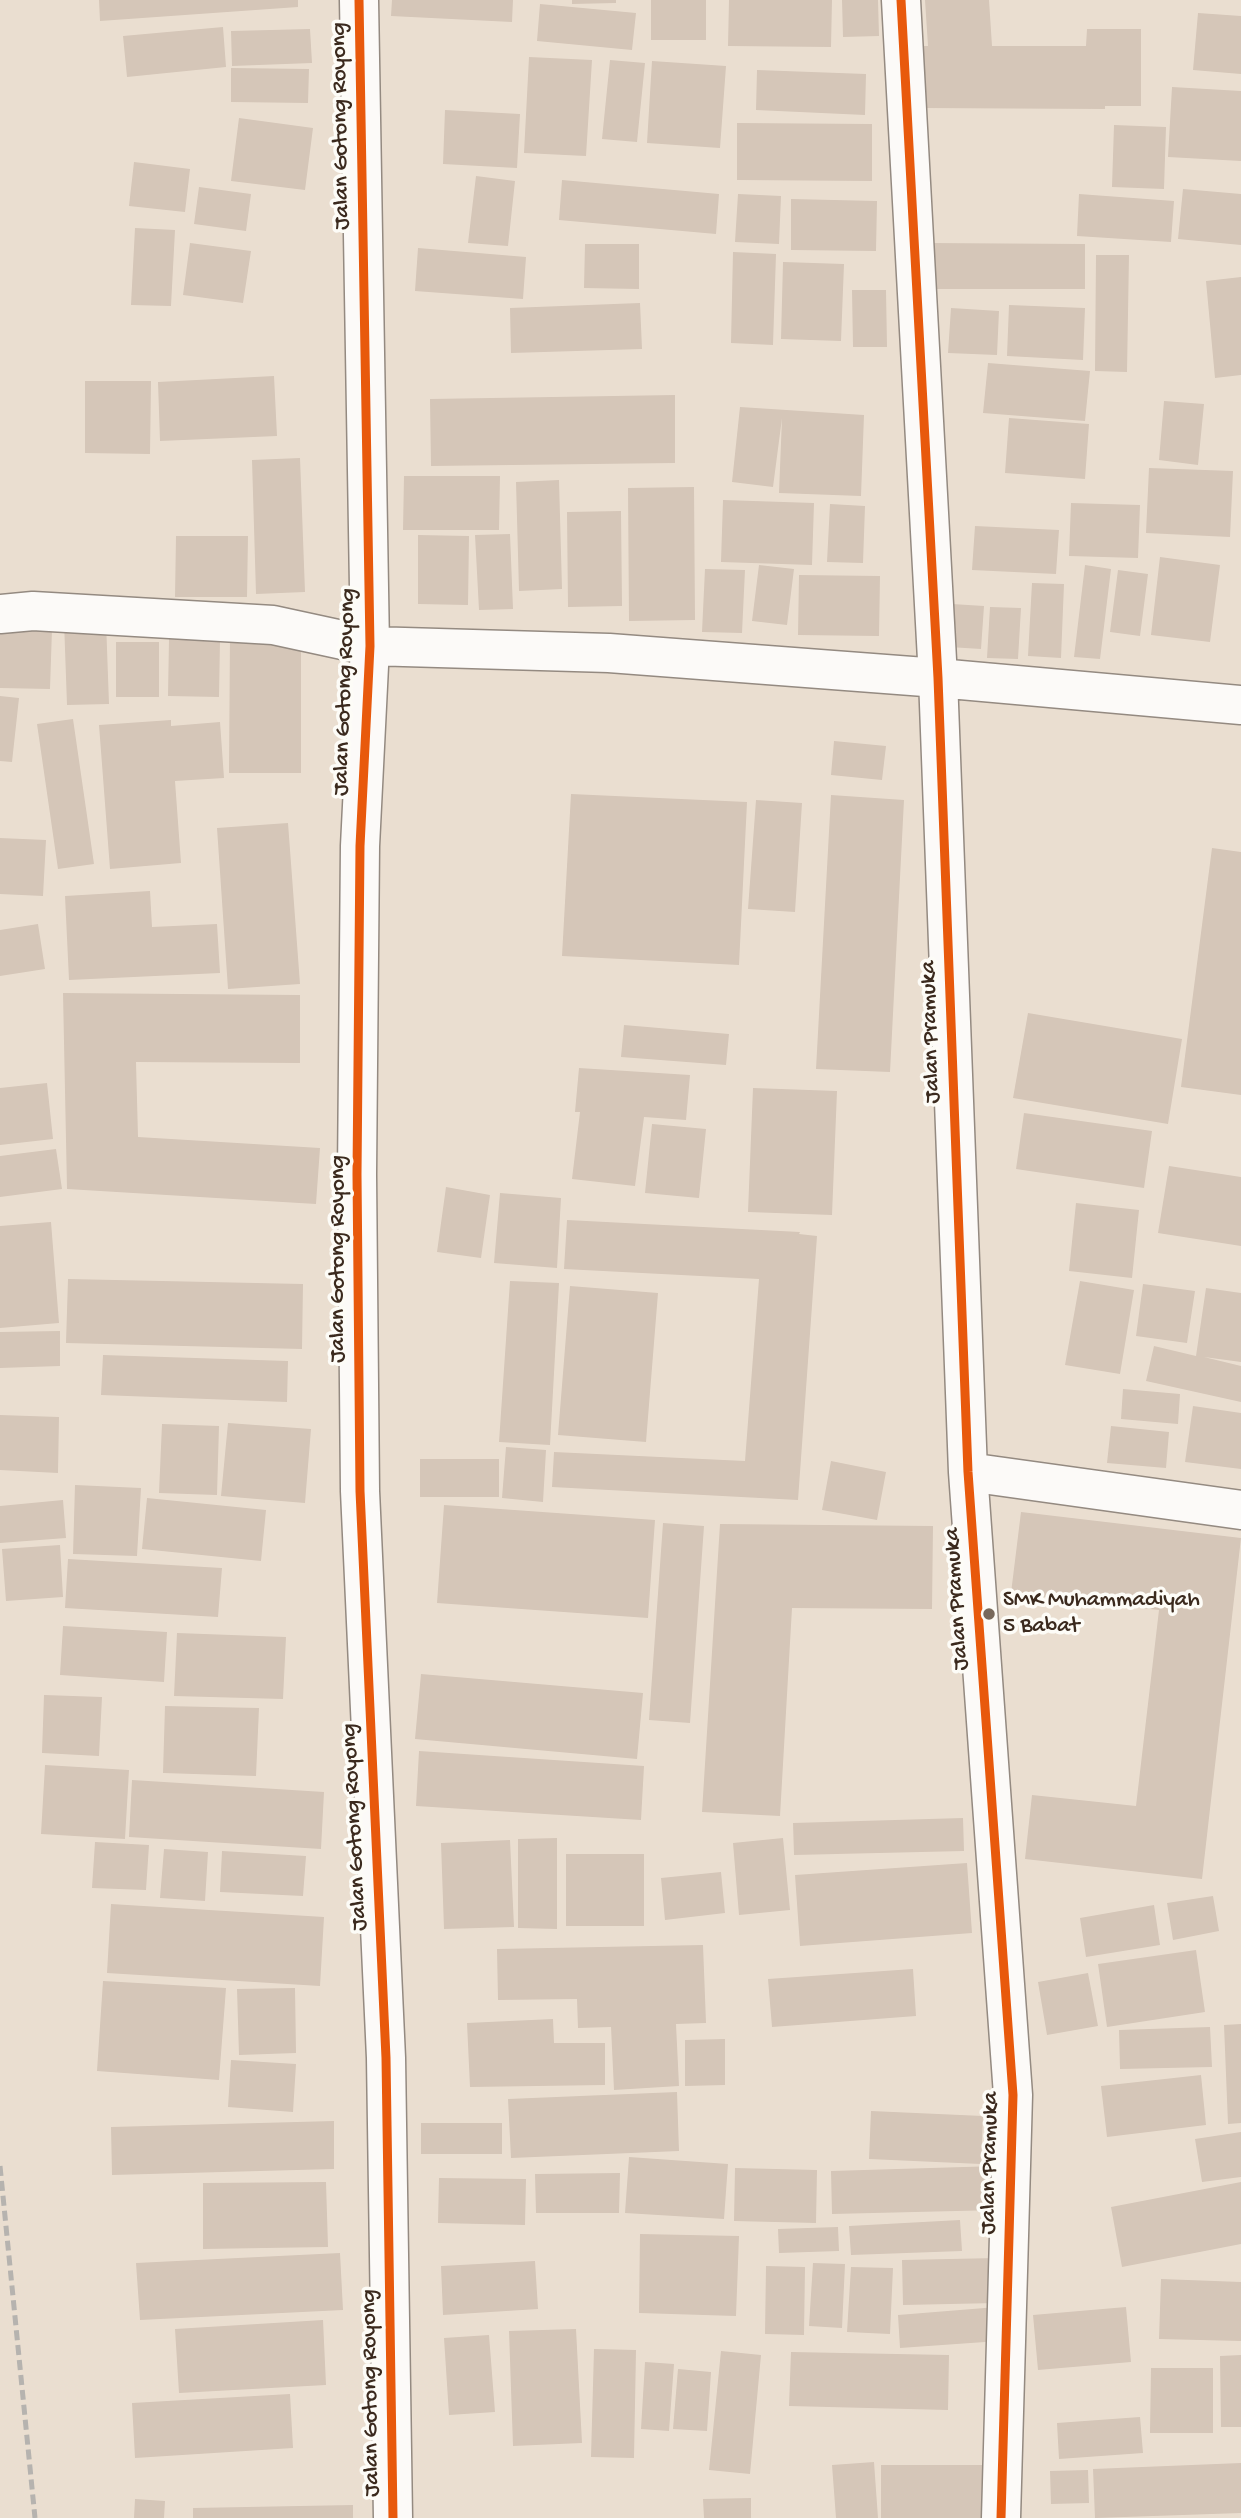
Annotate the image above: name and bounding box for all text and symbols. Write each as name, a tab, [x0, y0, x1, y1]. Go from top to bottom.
street label: Jalan Gotong Royong	[326, 22, 358, 230]
street label: Jalan Gotong Royong	[329, 588, 363, 796]
street label: Jalan Pramuka	[916, 960, 948, 1104]
street label: Jalan Gotong Royong	[325, 1155, 353, 1363]
street label: Jalan Pramuka	[939, 1527, 977, 1671]
place label: SMK Muhammadiyah 5 Babat	[1003, 1587, 1200, 1641]
marker: SMK Muhammadiyah 5 Babat	[981, 1606, 997, 1622]
street label: Jalan Gotong Royong	[337, 1723, 375, 1931]
street label: Jalan Pramuka	[976, 2091, 1006, 2235]
street label: Jalan Gotong Royong	[356, 2289, 388, 2497]

